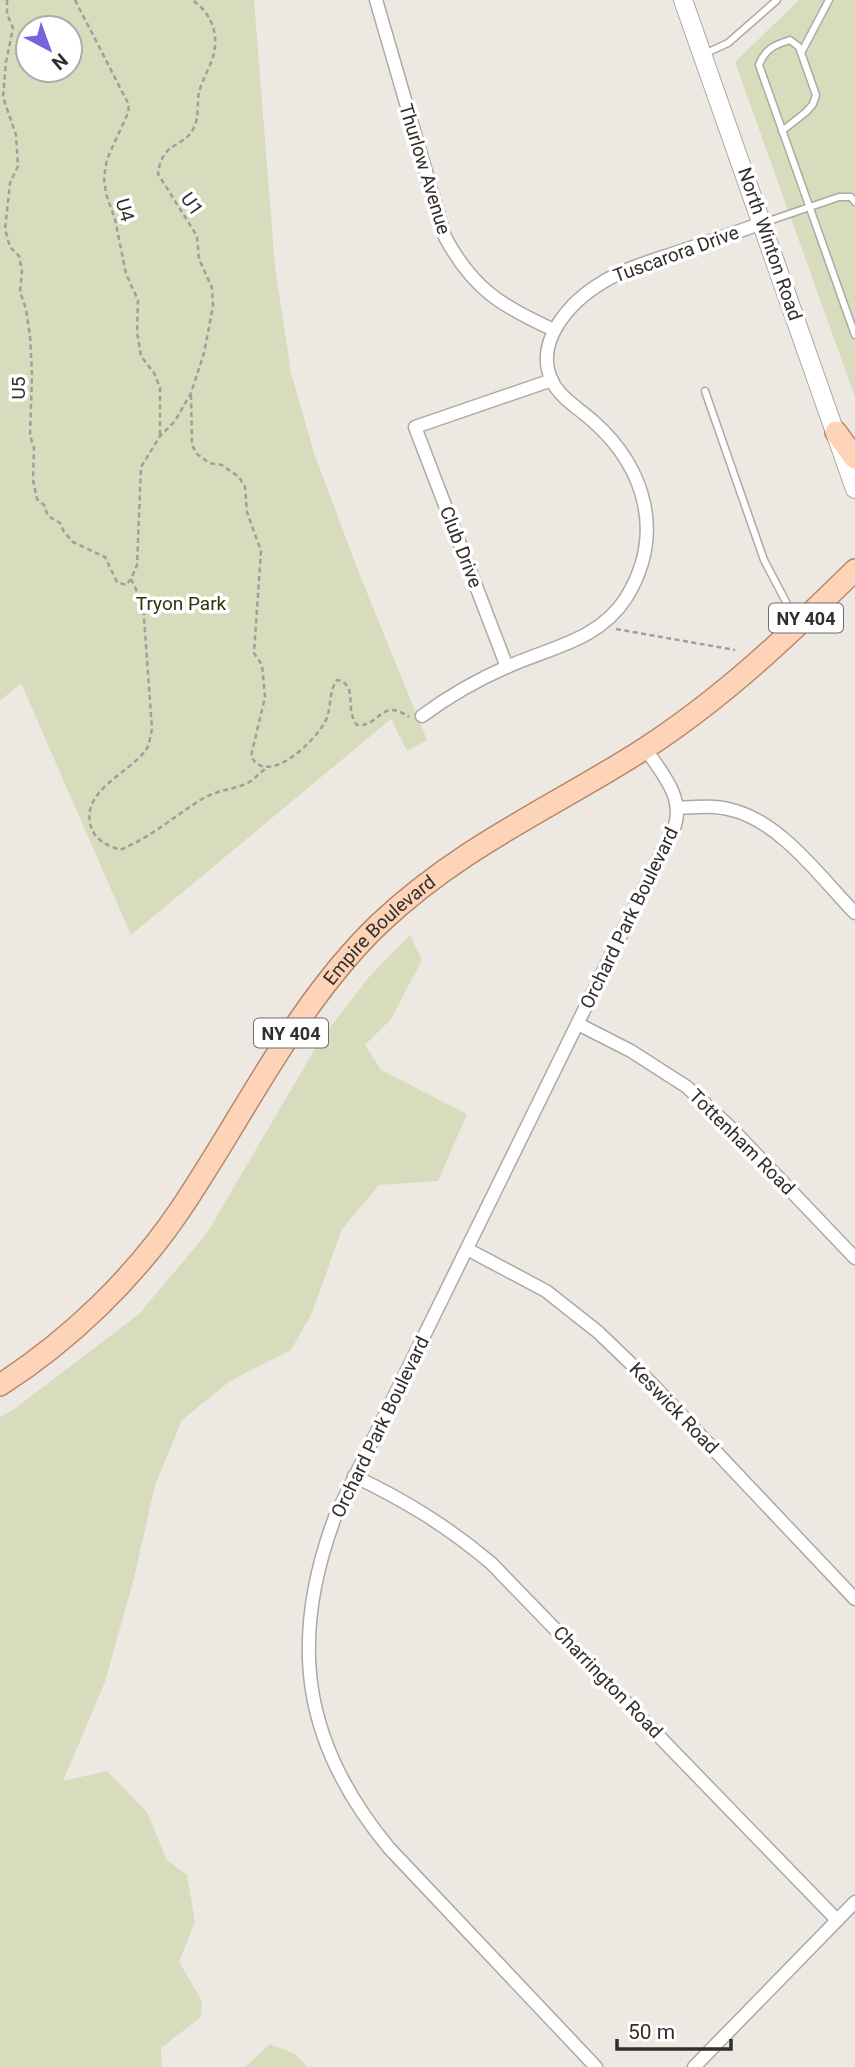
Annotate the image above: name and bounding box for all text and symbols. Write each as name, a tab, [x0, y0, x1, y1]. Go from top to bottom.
north arrow	[14, 14, 84, 84]
text: N	[47, 48, 72, 75]
street label: Thurlow Avenue	[394, 101, 456, 237]
street label: North Winton Road	[733, 164, 807, 324]
street label: U1	[176, 188, 208, 220]
street label: U4	[111, 196, 139, 225]
street label: Tuscarora Drive	[610, 221, 742, 287]
street label: U5	[7, 377, 30, 400]
street label: Club Drive	[435, 503, 487, 591]
park label: Tryon Park	[136, 592, 227, 615]
road number: NY 404	[769, 604, 843, 632]
street label: Orchard Park Boulevard	[575, 824, 683, 1012]
street label: Empire Boulevard	[318, 870, 440, 989]
road number: NY 404	[254, 1018, 328, 1048]
street label: Tottenham Road	[684, 1084, 800, 1200]
street label: Orchard Park Boulevard	[326, 1333, 434, 1521]
street label: Keswick Road	[625, 1357, 723, 1459]
street label: Charrington Road	[548, 1621, 668, 1743]
scale bar	[617, 2008, 731, 2052]
text: 50 m	[628, 2020, 675, 2044]

